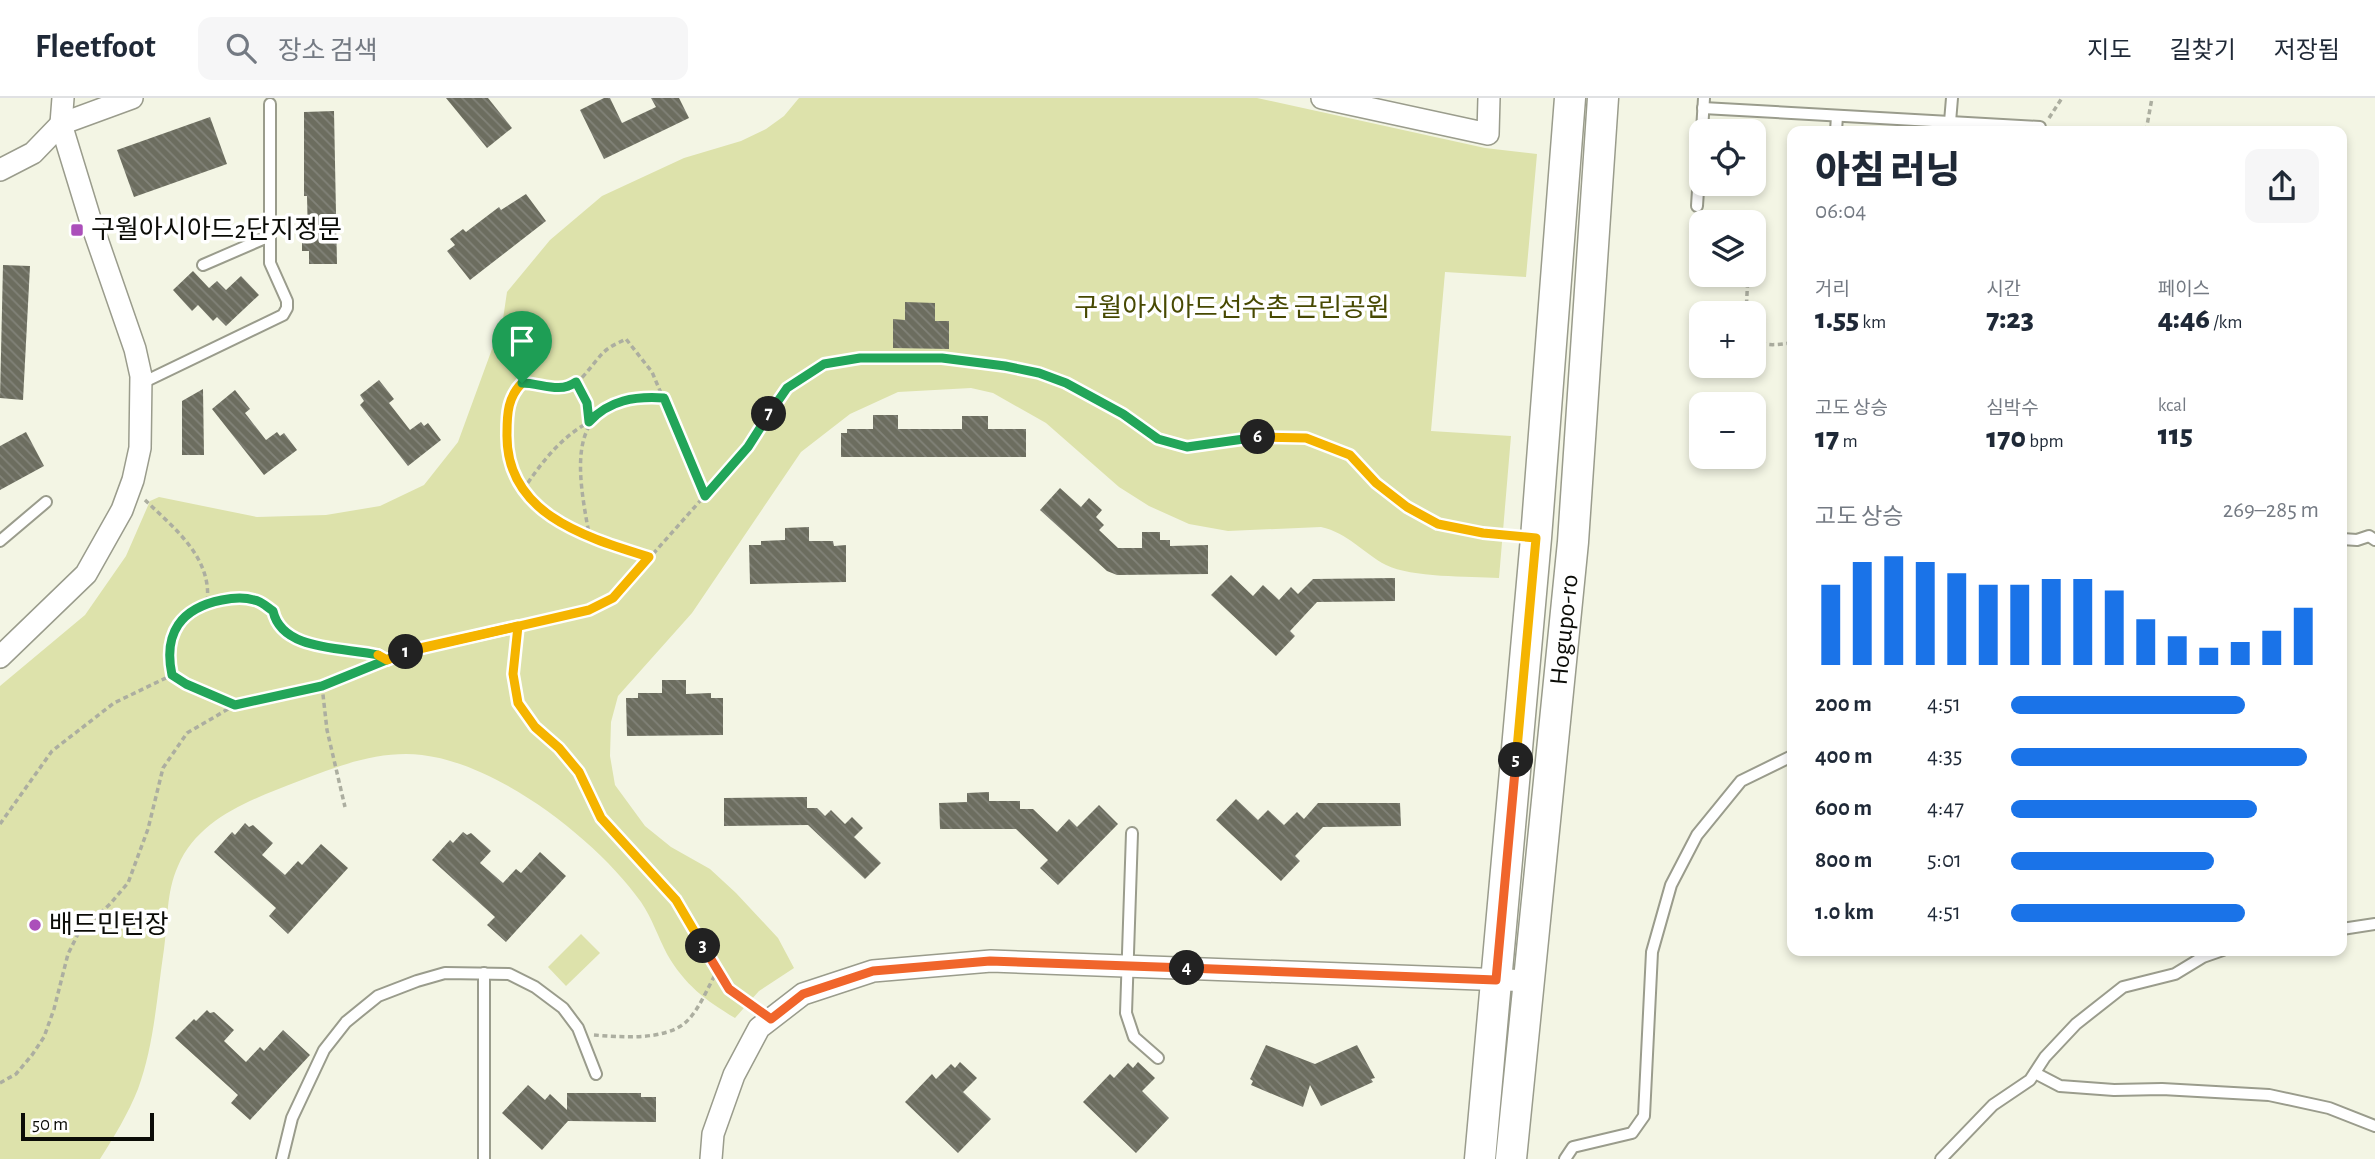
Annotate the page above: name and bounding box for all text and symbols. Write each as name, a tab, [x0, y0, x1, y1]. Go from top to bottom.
search box	[198, 17, 688, 80]
icon: search	[222, 29, 260, 67]
text: Fleetfoot	[35, 31, 156, 64]
text: 장소 검색	[278, 38, 378, 64]
text: 지도	[2087, 39, 2132, 63]
text: 길찾기	[2170, 39, 2236, 63]
text: 저장됨	[2274, 39, 2340, 63]
map controls	[1689, 119, 1766, 469]
button: locate	[1689, 119, 1766, 196]
button: share	[2245, 149, 2319, 223]
text: 아침 러닝	[1815, 153, 1960, 191]
text: 06:04	[1815, 200, 1866, 223]
button: layers	[1689, 210, 1766, 287]
place label: 구월아시아드2단지정문	[91, 216, 342, 243]
marker: 구월아시아드2단지정문	[69, 222, 85, 238]
text: 거리	[1815, 280, 1850, 299]
text: 시간	[1986, 280, 2021, 299]
text: 페이스	[2158, 280, 2210, 299]
park label: 구월아시아드선수촌 근린공원	[1074, 294, 1390, 321]
button: +	[1689, 301, 1766, 378]
text: 1.55	[1815, 304, 1859, 334]
text: 7:23	[1986, 304, 2034, 334]
text: 4:46	[2158, 304, 2210, 334]
pin	[492, 311, 552, 383]
text: km	[1859, 313, 1886, 332]
text: /km	[2210, 313, 2242, 332]
icon: arrive	[503, 322, 541, 360]
button: −	[1689, 392, 1766, 469]
pin: 7	[752, 396, 786, 432]
text: kcal	[2158, 396, 2187, 415]
text: 고도 상승	[1815, 399, 1888, 418]
text: 심박수	[1986, 399, 2039, 418]
text: 7	[764, 404, 773, 423]
pin: 6	[1240, 420, 1276, 454]
text: 115	[2158, 420, 2193, 450]
text: 17	[1815, 423, 1839, 453]
text: 170	[1986, 423, 2026, 453]
text: 6	[1253, 427, 1262, 446]
text: m	[1839, 432, 1858, 451]
text: bpm	[2026, 432, 2064, 451]
text: 269–285 m	[2223, 499, 2319, 522]
text: 고도 상승	[1815, 506, 1903, 529]
street label: Hogupo-ro	[1546, 573, 1583, 686]
pin: 1	[388, 634, 424, 670]
text: 1	[402, 642, 409, 661]
text: 200 m	[1815, 693, 1872, 716]
text: 4:51	[1927, 693, 1961, 716]
pin: 5	[1498, 742, 1534, 778]
text: 400 m	[1815, 745, 1873, 768]
text: 4:35	[1927, 745, 1962, 768]
text: 5	[1511, 750, 1520, 769]
text: 600 m	[1815, 797, 1872, 820]
text: 4:47	[1927, 797, 1964, 820]
text: 800 m	[1815, 849, 1872, 872]
text: 5:01	[1927, 849, 1962, 872]
text: 1.0 km	[1815, 901, 1874, 924]
text: 4:51	[1927, 901, 1961, 924]
place label: 배드민턴장	[49, 911, 169, 938]
marker: 배드민턴장	[27, 917, 43, 933]
pin: 3	[686, 928, 720, 964]
text: 3	[698, 936, 707, 955]
pin: 4	[1170, 950, 1204, 986]
text: 4	[1182, 958, 1191, 977]
scale bar	[21, 1110, 154, 1142]
text: 50 m	[32, 1115, 68, 1134]

